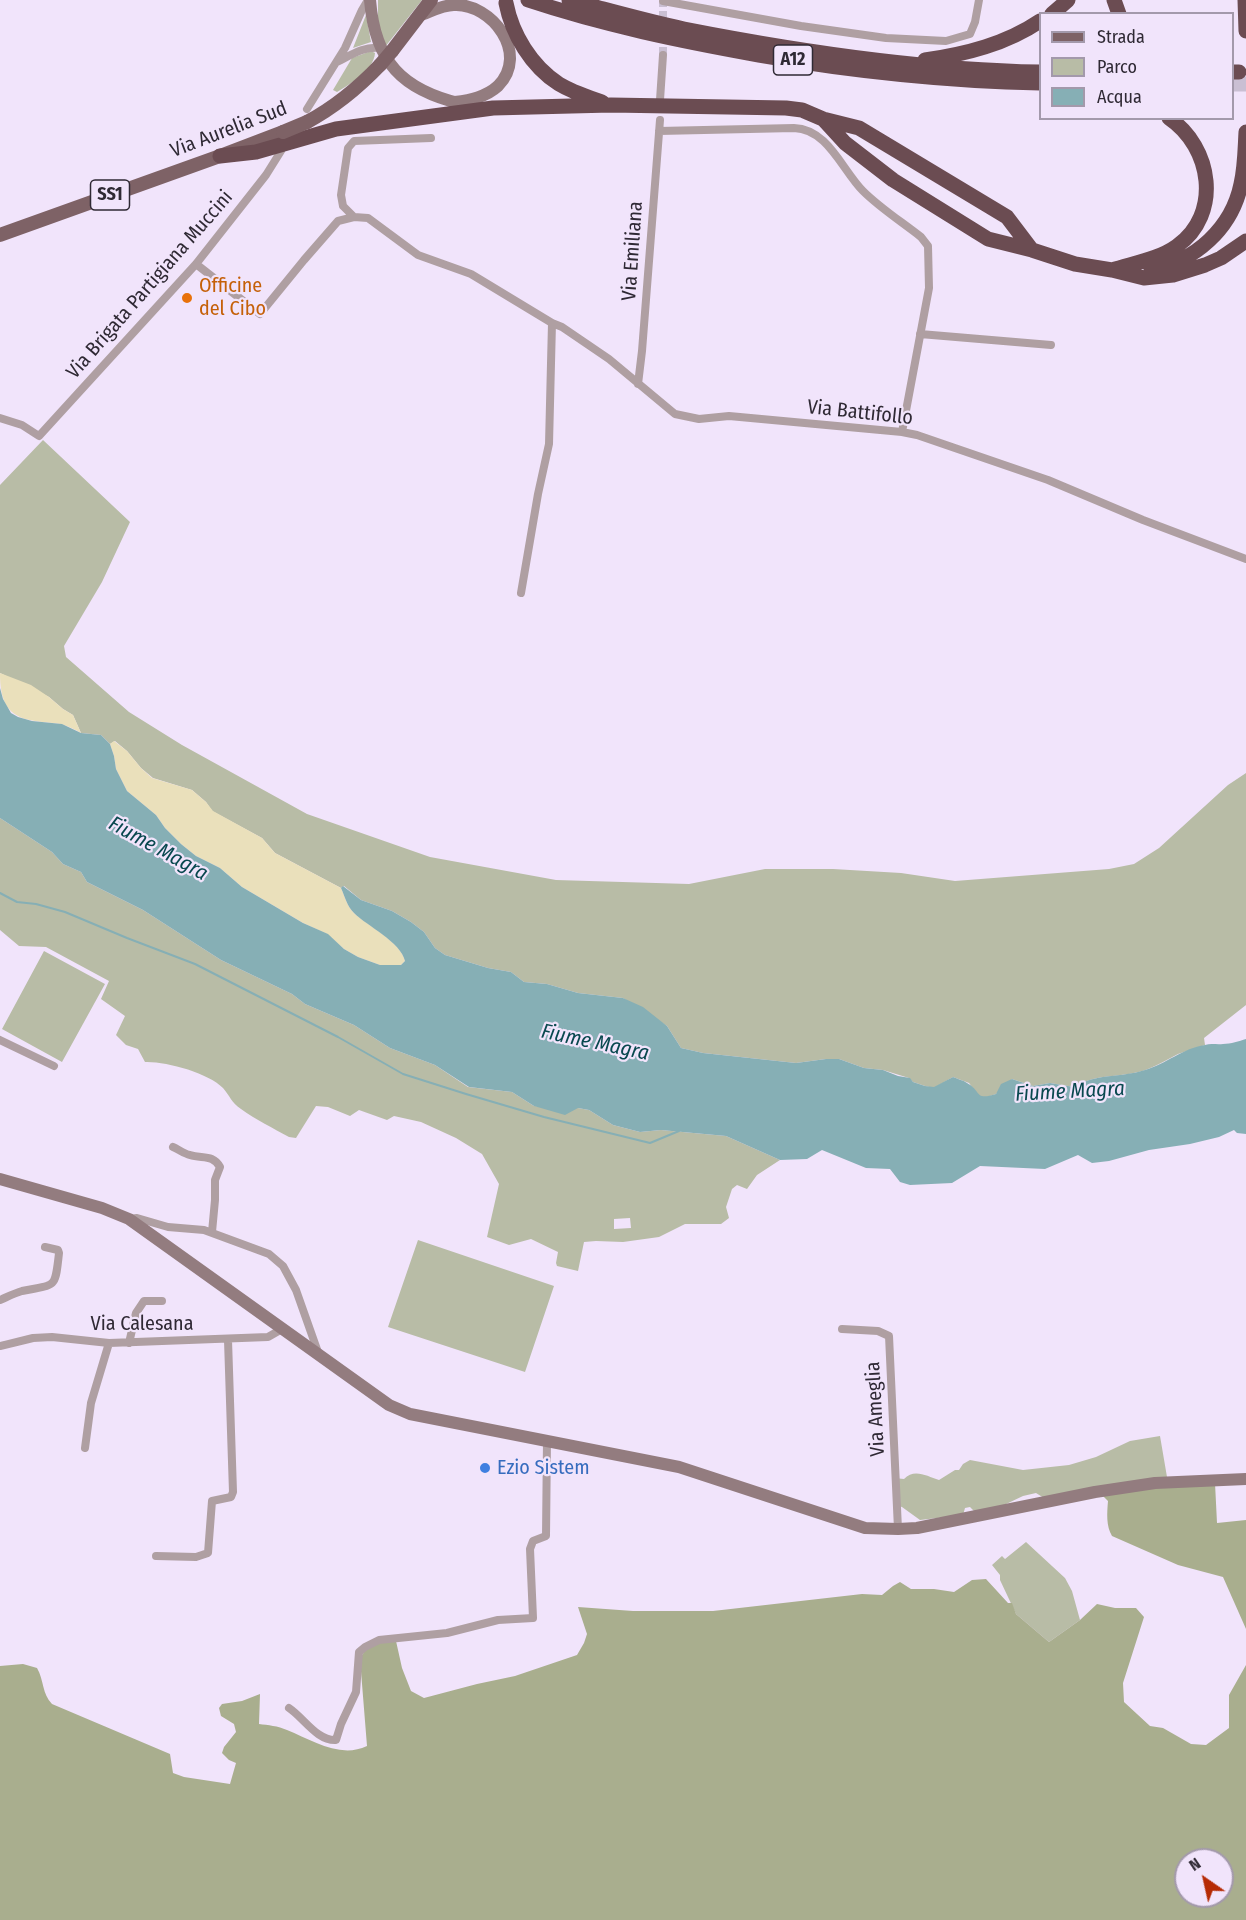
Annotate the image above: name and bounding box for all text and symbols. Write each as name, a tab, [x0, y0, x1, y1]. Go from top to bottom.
legend	[1039, 12, 1234, 120]
text: Strada	[1097, 26, 1145, 48]
road number: A12	[774, 45, 812, 75]
text: Parco	[1097, 56, 1137, 78]
text: Acqua	[1097, 86, 1142, 108]
street label: Via Aurelia Sud	[167, 97, 291, 163]
road number: SS1	[90, 180, 130, 210]
street label: Via Brigata Partigiana Muccini	[62, 186, 238, 384]
street label: Via Emiliana	[618, 200, 648, 302]
place label: Officine del Cibo	[199, 274, 266, 321]
marker: Officine del Cibo	[180, 291, 194, 305]
street label: Via Battifollo	[806, 396, 914, 430]
water label: Fiume Magra	[104, 811, 212, 887]
water label: Fiume Magra	[539, 1019, 651, 1067]
water label: Fiume Magra	[1015, 1077, 1125, 1107]
street label: Via Calesana	[91, 1312, 193, 1336]
street label: Via Ameglia	[862, 1361, 890, 1457]
place label: Ezio Sistem	[497, 1456, 590, 1480]
marker: Ezio Sistem	[478, 1461, 492, 1475]
north arrow	[1174, 1848, 1234, 1908]
text: N	[1185, 1854, 1204, 1875]

